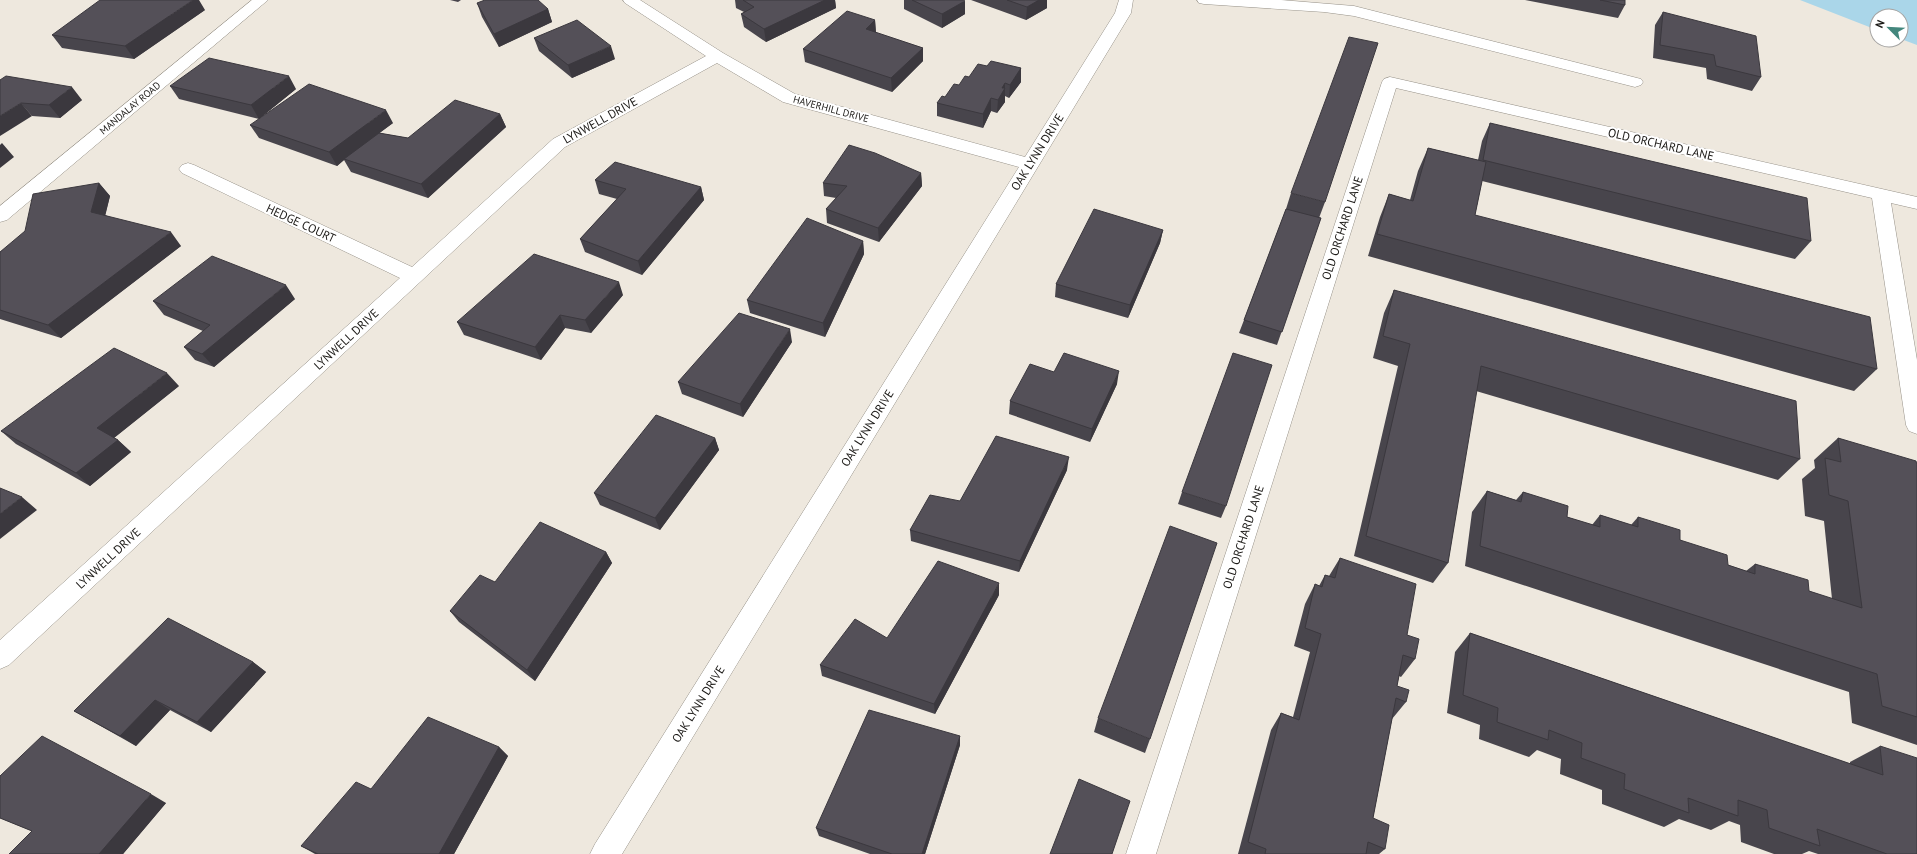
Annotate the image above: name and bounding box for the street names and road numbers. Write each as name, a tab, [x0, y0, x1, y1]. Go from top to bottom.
street label: MANDALAY ROAD	[97, 79, 163, 137]
street label: LYNWELL DRIVE	[560, 93, 640, 147]
street label: HAVERHILL DRIVE	[792, 93, 870, 125]
street label: OAK LYNN DRIVE	[1007, 111, 1067, 193]
street label: OLD ORCHARD LANE	[1607, 125, 1715, 163]
street label: OLD ORCHARD LANE	[1318, 174, 1366, 282]
street label: HEDGE COURT	[264, 200, 338, 246]
street label: LYNWELL DRIVE	[311, 305, 381, 373]
street label: OAK LYNN DRIVE	[837, 387, 897, 469]
street label: OLD ORCHARD LANE	[1219, 483, 1267, 591]
street label: LYNWELL DRIVE	[73, 524, 143, 592]
street label: OAK LYNN DRIVE	[668, 663, 728, 745]

